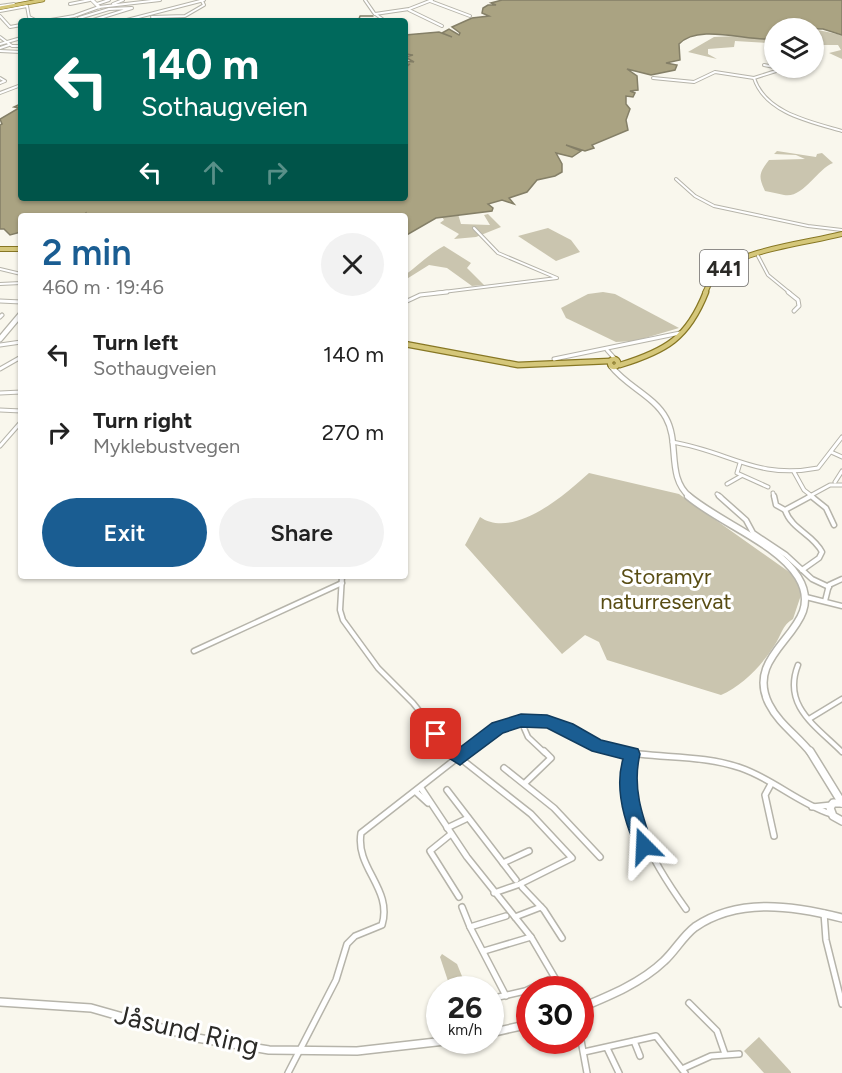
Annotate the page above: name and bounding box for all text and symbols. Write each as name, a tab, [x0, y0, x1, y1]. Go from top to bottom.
map controls	[764, 18, 824, 78]
button: layers	[764, 18, 824, 78]
text: 140 m	[141, 39, 259, 90]
icon: left	[42, 42, 120, 120]
text: Sothaugveien	[141, 90, 308, 123]
icon: left	[134, 156, 167, 189]
icon: ahead	[197, 156, 230, 189]
icon: right	[260, 156, 293, 189]
text: 2 min	[42, 231, 132, 274]
button: close	[321, 233, 384, 296]
road number: 441	[700, 250, 748, 286]
text: 460 m · 19:46	[42, 275, 164, 299]
text: Turn left	[93, 329, 179, 356]
icon: left	[42, 338, 75, 371]
text: 140 m	[323, 341, 384, 368]
text: Sothaugveien	[93, 356, 217, 380]
text: Turn right	[93, 407, 192, 434]
icon: right	[42, 416, 75, 449]
text: 270 m	[322, 419, 384, 446]
text: Myklebustvegen	[93, 434, 240, 458]
button: Exit	[42, 498, 207, 567]
button: Share	[219, 498, 384, 567]
park label: Storamyr naturreservat	[600, 563, 732, 615]
pin	[410, 708, 461, 759]
icon: arrive	[419, 717, 452, 750]
position arrow	[612, 814, 676, 878]
speed limit sign: 30	[516, 976, 594, 1054]
text: 26	[448, 989, 482, 1026]
street label: Jåsund Ring	[112, 997, 262, 1063]
text: km/h	[448, 1021, 482, 1039]

